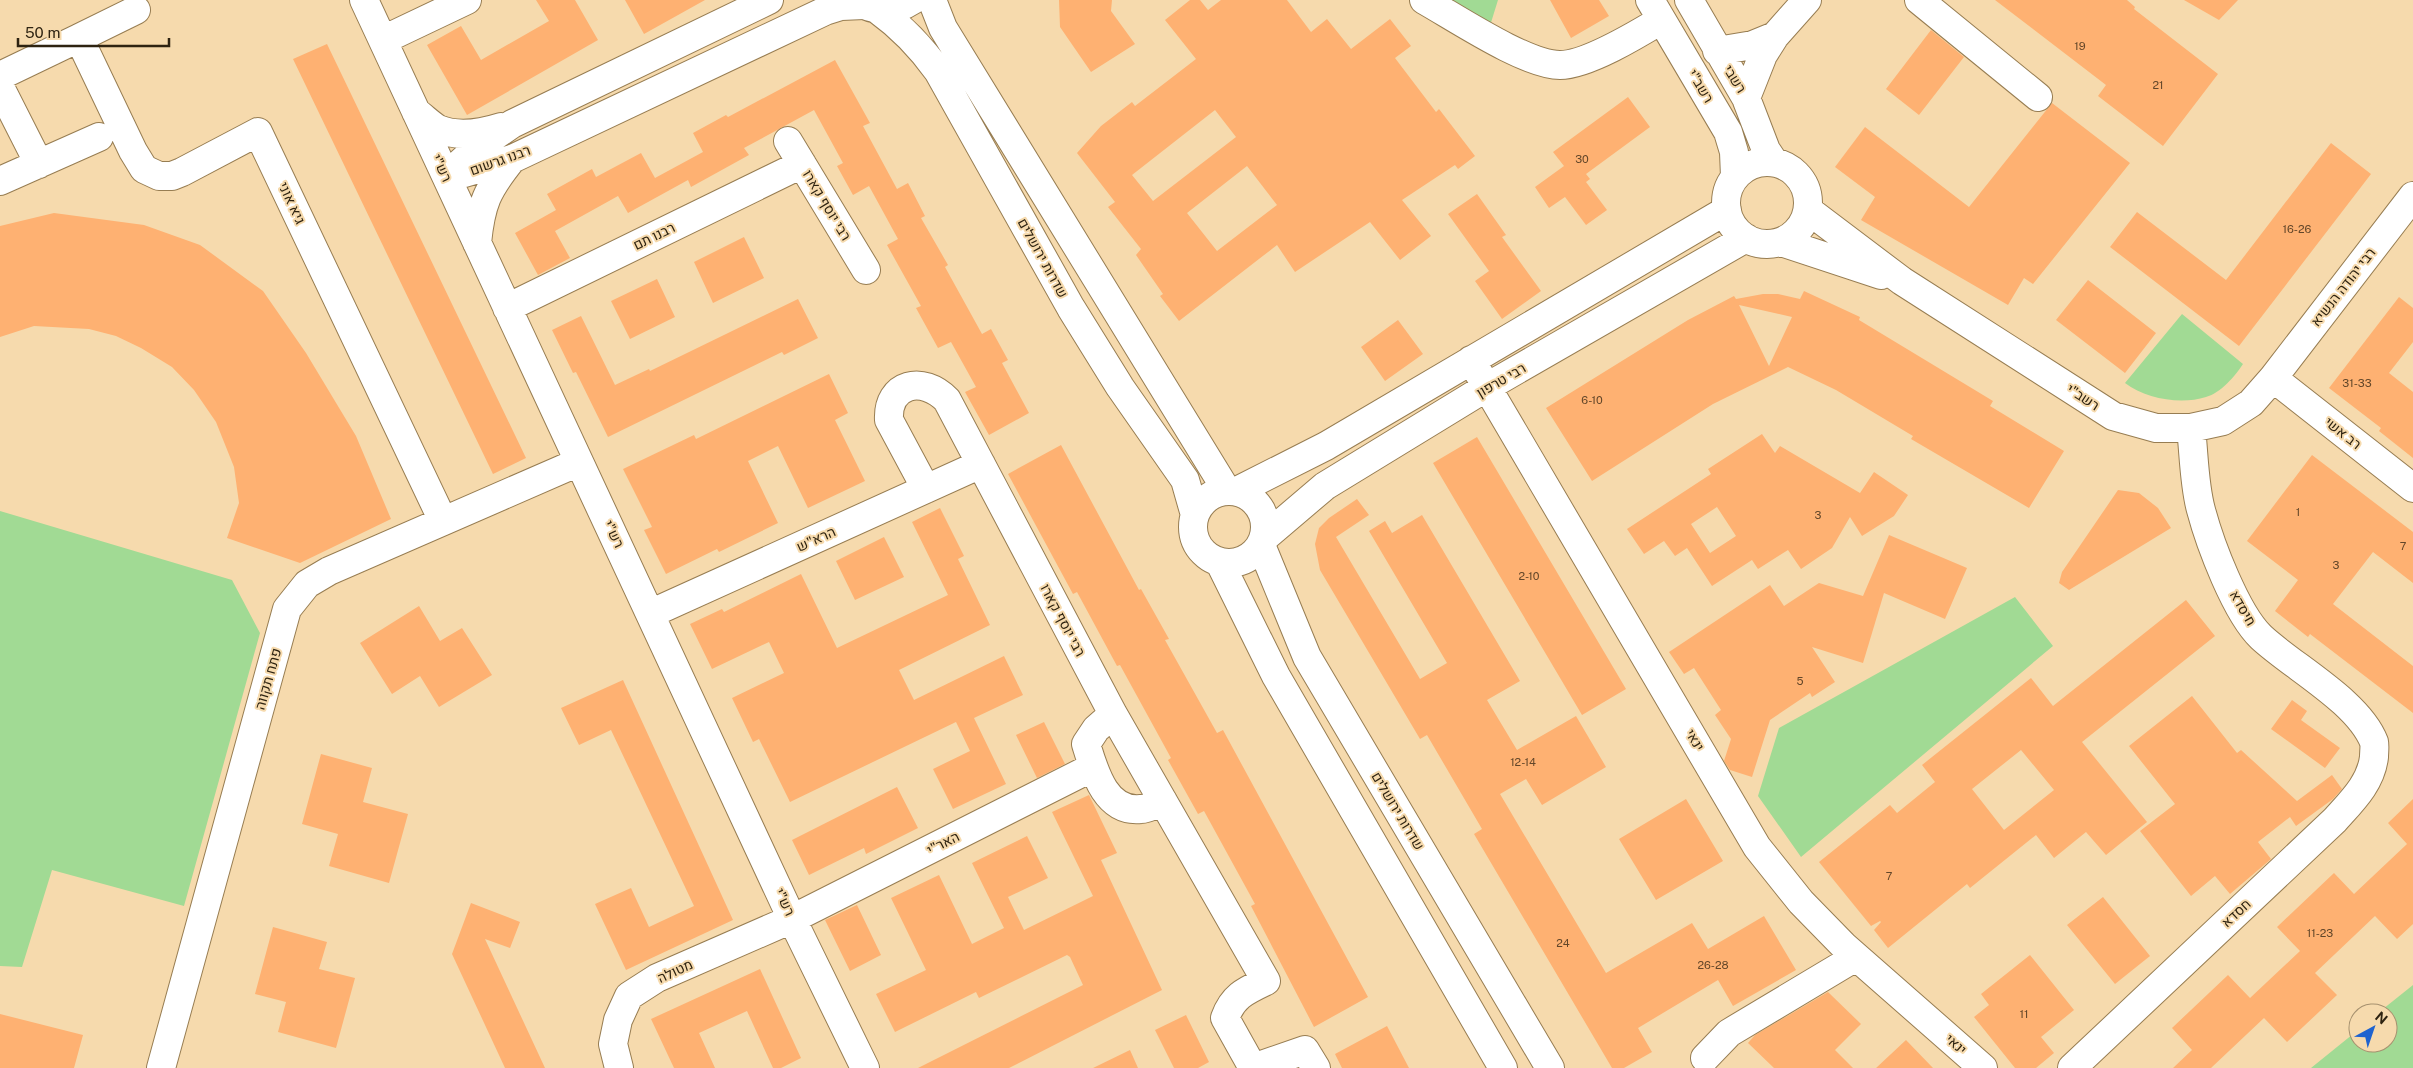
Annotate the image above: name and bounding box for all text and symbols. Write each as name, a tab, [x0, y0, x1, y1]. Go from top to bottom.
scale bar	[18, 15, 169, 47]
text: 50 m	[25, 24, 60, 41]
house number: 19	[2074, 40, 2086, 52]
street label: רשבי	[1720, 62, 1750, 96]
street label: רשב"י	[1685, 67, 1717, 105]
house number: 21	[2152, 79, 2164, 91]
street label: רבנו גרשום	[468, 142, 532, 178]
street label: רש"י	[429, 152, 455, 184]
house number: 30	[1575, 153, 1589, 165]
street label: רבי יוסף קארו	[800, 167, 854, 243]
street label: גיא אוני	[275, 179, 309, 227]
street label: שדרות ירושלים	[1015, 216, 1071, 300]
street label: רבנו תם	[630, 219, 678, 253]
house number: 16-26	[2283, 223, 2312, 235]
street label: רבי יהודה הנשיא	[2307, 245, 2379, 329]
street label: רבי טרפון	[1473, 359, 1529, 401]
house number: 31-33	[2342, 377, 2372, 389]
street label: רשב"י	[2064, 381, 2102, 413]
house number: 6-10	[1581, 394, 1603, 406]
street label: רב אשי	[2322, 414, 2364, 452]
house number: 1	[2296, 506, 2300, 518]
house number: 3	[1815, 509, 1822, 521]
street label: רש"י	[601, 518, 627, 550]
street label: הרא"ש	[794, 523, 838, 555]
house number: 7	[2400, 540, 2407, 552]
house number: 3	[2333, 559, 2340, 571]
house number: 2-10	[1518, 570, 1540, 582]
street label: רבי יוסף קארו	[1037, 581, 1089, 659]
street label: חיסדא	[2227, 588, 2259, 628]
street label: פתח תקווה	[252, 646, 284, 712]
house number: 5	[1796, 675, 1804, 687]
street label: ינאי	[1682, 726, 1708, 754]
house number: 12-14	[1510, 756, 1536, 768]
street label: שדרות ירושלים	[1368, 769, 1428, 853]
street label: האר"י	[924, 828, 962, 858]
house number: 7	[1886, 870, 1893, 882]
street label: רש"י	[772, 886, 798, 918]
street label: חסדא	[2218, 896, 2254, 930]
house number: 11-23	[2307, 927, 2333, 939]
house number: 24	[1556, 937, 1570, 949]
street label: מטולה	[655, 956, 695, 986]
house number: 26-28	[1697, 959, 1729, 971]
north arrow	[2348, 1003, 2398, 1053]
house number: 11	[2020, 1008, 2028, 1020]
text: N	[2372, 1008, 2391, 1028]
street label: ינאי	[1942, 1031, 1970, 1057]

